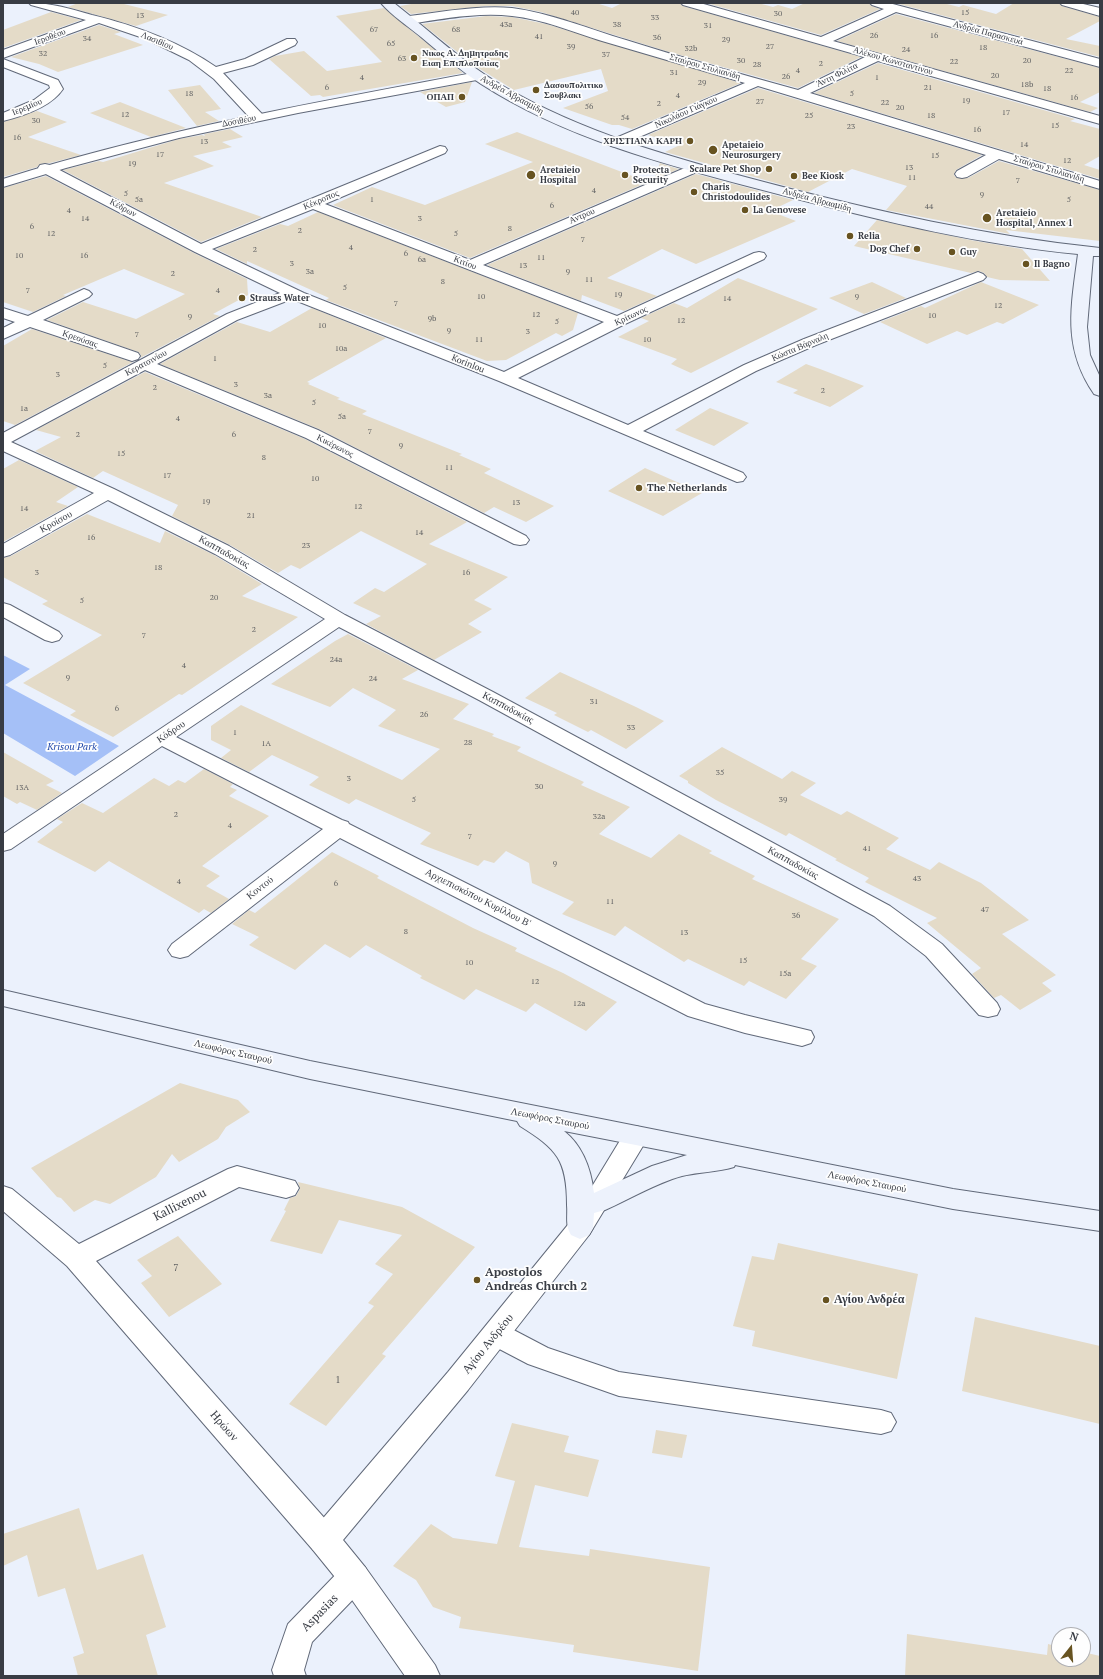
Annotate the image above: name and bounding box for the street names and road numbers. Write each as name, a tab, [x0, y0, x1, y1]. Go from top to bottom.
street label: Ανδρέα Παρασκευά	[952, 18, 1024, 48]
street label: Ιεροθέου	[33, 26, 67, 48]
street label: Λασιθίου	[139, 29, 175, 53]
street label: Αλέκου Κωνσταντίνου	[852, 44, 934, 78]
street label: Σταύρου Στυλιανίδη	[668, 52, 742, 82]
street label: Άντη Φιλίτα	[815, 60, 859, 90]
street label: Ανδρέα Αβρααμίδη	[478, 73, 546, 117]
street label: Νικολάου Γιάγκου	[653, 93, 719, 131]
street label: Ιερεμίου	[10, 96, 44, 118]
street label: Δοσιθέου	[221, 112, 257, 130]
street label: Σταύρου Στυλιανίδη	[1012, 153, 1086, 185]
street label: Ανδρέα Αβρααμίδη	[781, 186, 853, 214]
street label: Κέκροπος	[302, 188, 340, 212]
street label: Κέδρων	[108, 196, 138, 220]
street label: Αντρου	[567, 206, 597, 226]
street label: Κιτίου	[452, 254, 478, 272]
street label: Κρίτωνος	[613, 304, 649, 328]
street label: Κρεούσας	[61, 328, 99, 350]
street label: Κώστα Βάρναλη	[770, 330, 830, 364]
street label: Κερατσινίου	[123, 347, 169, 379]
street label: Korinlou	[450, 352, 486, 376]
street label: Κικέρωνος	[315, 432, 355, 460]
street label: Κροίσου	[38, 508, 74, 536]
street label: Καππαδοκίας	[196, 533, 252, 571]
street label: Καππαδοκίας	[480, 689, 536, 727]
street label: Κόδρου	[154, 718, 188, 746]
street label: Καππαδοκίας	[765, 844, 821, 882]
street label: Αρχιεπισκόπου Κυρίλλου Β'	[423, 866, 533, 930]
street label: Κοντού	[244, 874, 276, 902]
street label: Λεωφόρος Σταυρού	[193, 1037, 273, 1067]
street label: Λεωφόρος Σταυρού	[510, 1105, 590, 1133]
street label: Λεωφόρος Σταυρού	[827, 1168, 907, 1196]
street label: Kallixenou	[151, 1186, 209, 1224]
street label: Αγίου Ανδρέου	[459, 1311, 517, 1377]
street label: Ηρώων	[207, 1408, 241, 1444]
street label: Aspasias	[299, 1591, 341, 1635]

